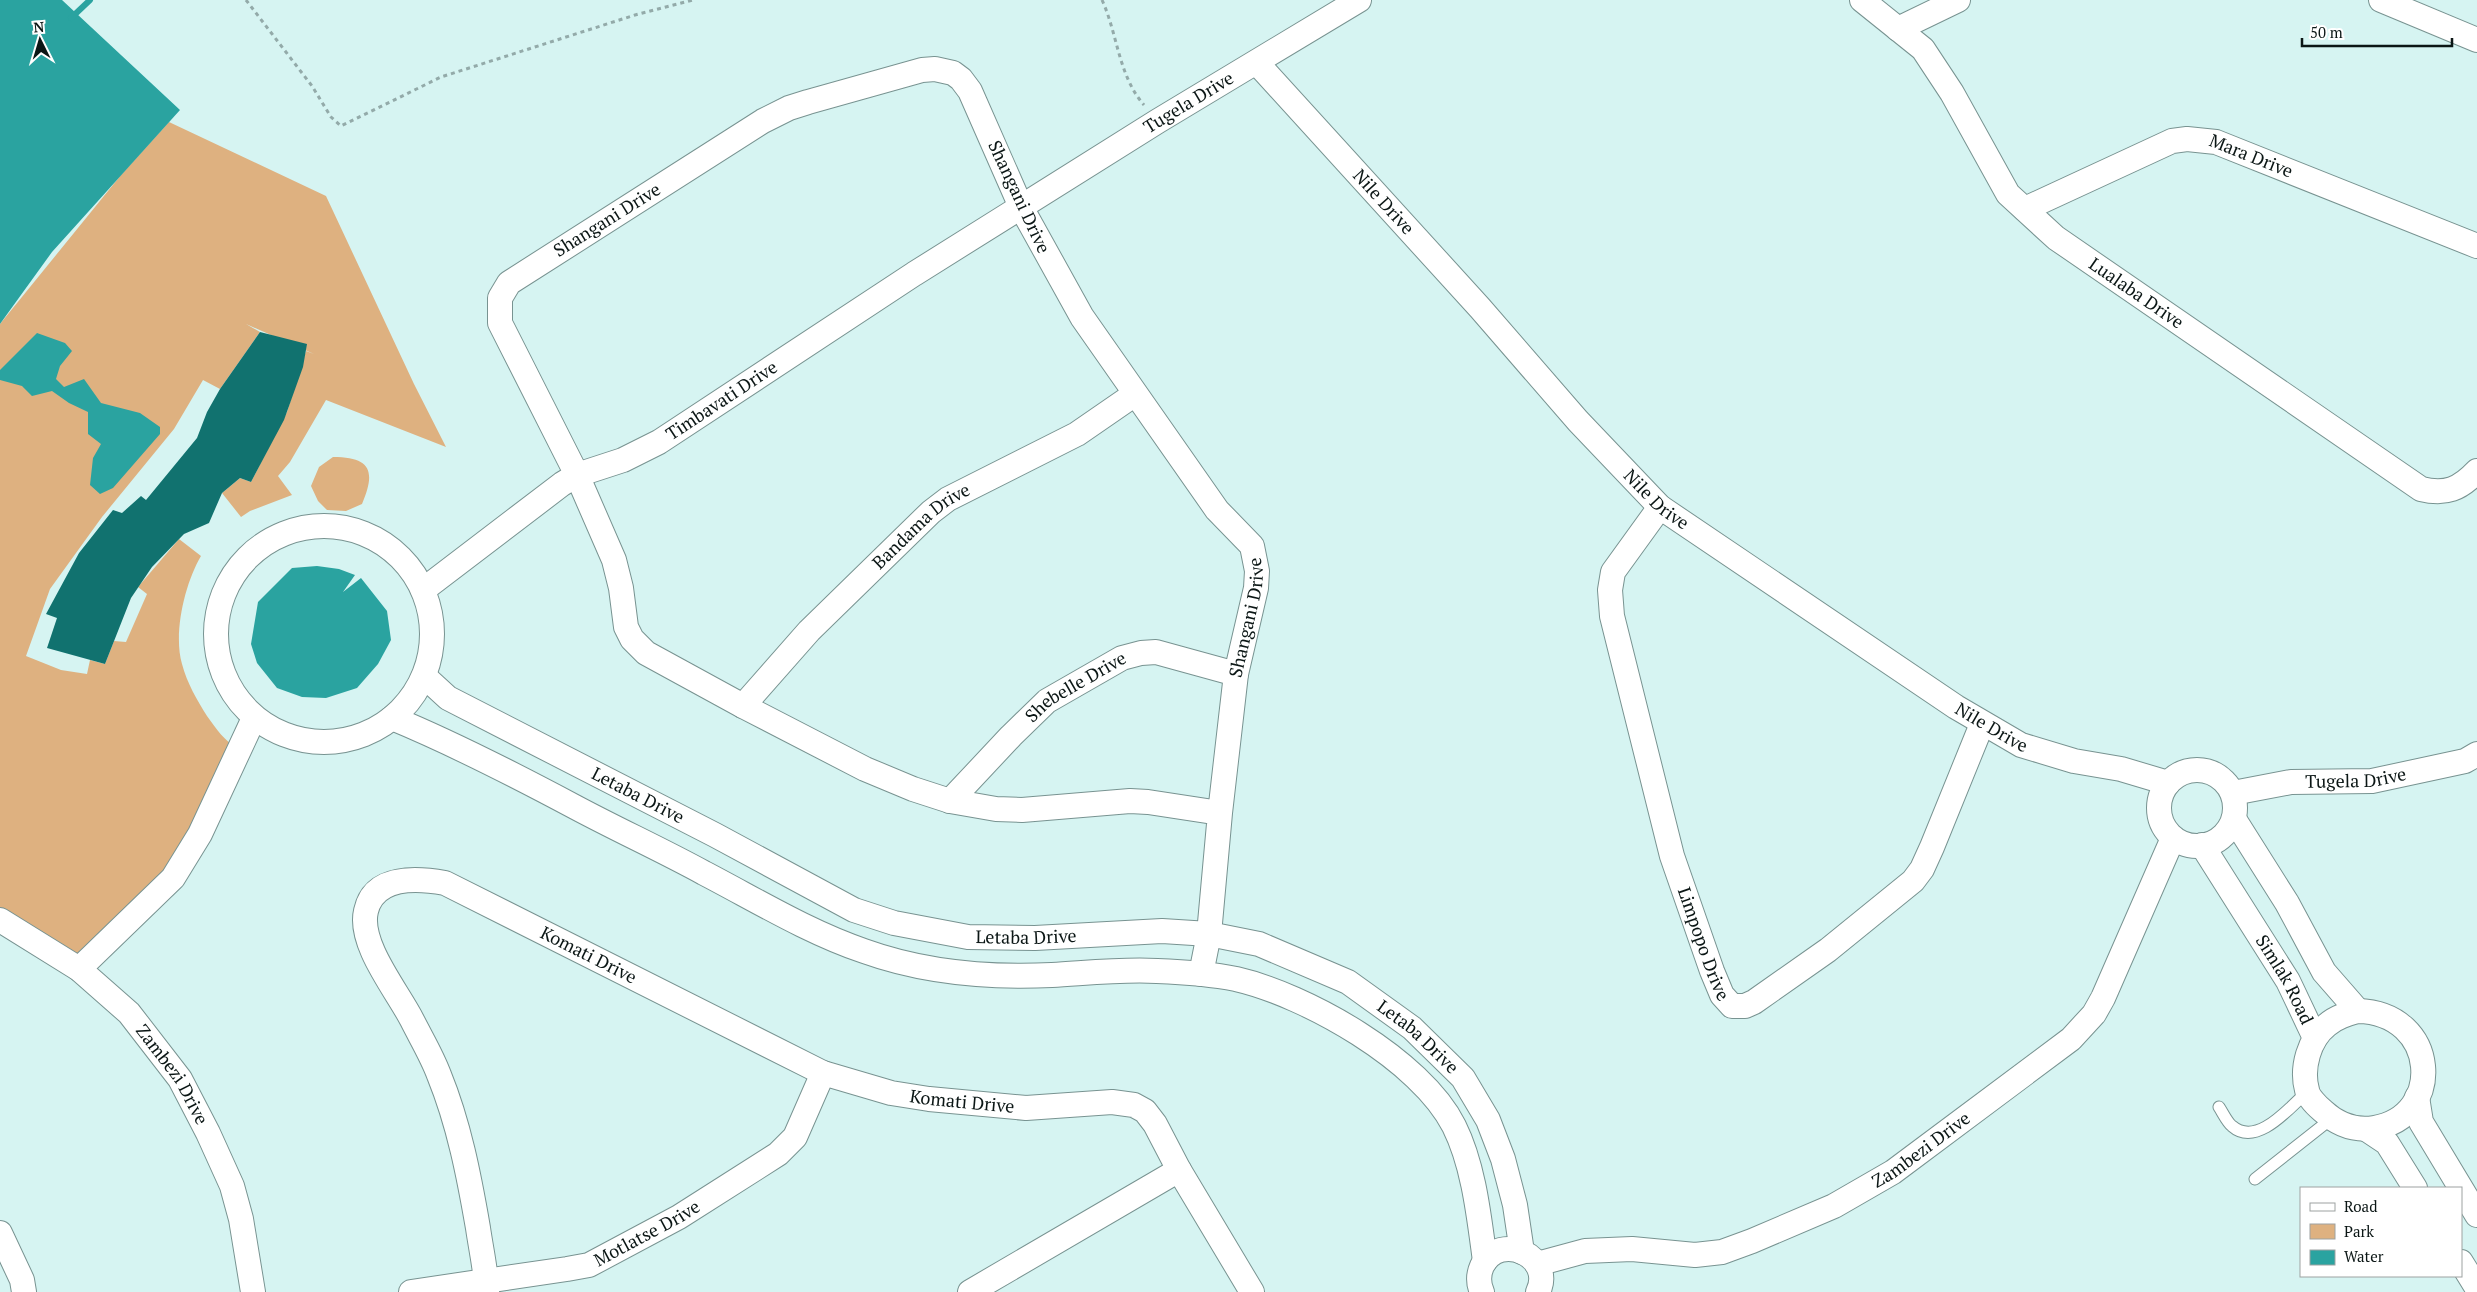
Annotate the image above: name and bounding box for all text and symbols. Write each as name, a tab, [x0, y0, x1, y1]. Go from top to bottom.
north arrow	[15, 15, 65, 65]
scale bar	[2302, 15, 2452, 47]
text: N	[33, 17, 45, 36]
text: 50 m	[2310, 22, 2343, 42]
street label: Tugela Drive	[1138, 65, 1238, 138]
street label: Mara Drive	[2206, 128, 2297, 182]
street label: Shangani Drive	[983, 136, 1057, 257]
street label: Nile Drive	[1348, 164, 1420, 239]
street label: Shangani Drive	[548, 177, 665, 262]
street label: Lualaba Drive	[2085, 251, 2189, 333]
street label: Timbavati Drive	[661, 354, 781, 445]
street label: Nile Drive	[1619, 463, 1694, 534]
street label: Bandama Drive	[867, 477, 974, 574]
street label: Shangani Drive	[1223, 556, 1269, 680]
street label: Shebelle Drive	[1019, 645, 1130, 727]
street label: Nile Drive	[1951, 696, 2030, 757]
street label: Letaba Drive	[588, 761, 689, 828]
street label: Tugela Drive	[2305, 761, 2408, 793]
street label: Limpopo Drive	[1673, 884, 1735, 1006]
street label: Komati Drive	[537, 920, 641, 989]
street label: Letaba Drive	[975, 923, 1077, 949]
street label: Simlak Road	[2251, 930, 2320, 1028]
street label: Letaba Drive	[1373, 994, 1464, 1078]
street label: Zambezi Drive	[131, 1019, 215, 1128]
street label: Komati Drive	[908, 1083, 1015, 1118]
street label: Zambezi Drive	[1867, 1106, 1974, 1193]
legend	[2300, 1187, 2462, 1277]
street label: Motlatse Drive	[589, 1194, 704, 1271]
text: Road	[2344, 1196, 2377, 1216]
text: Park	[2344, 1221, 2374, 1241]
text: Water	[2344, 1246, 2384, 1266]

